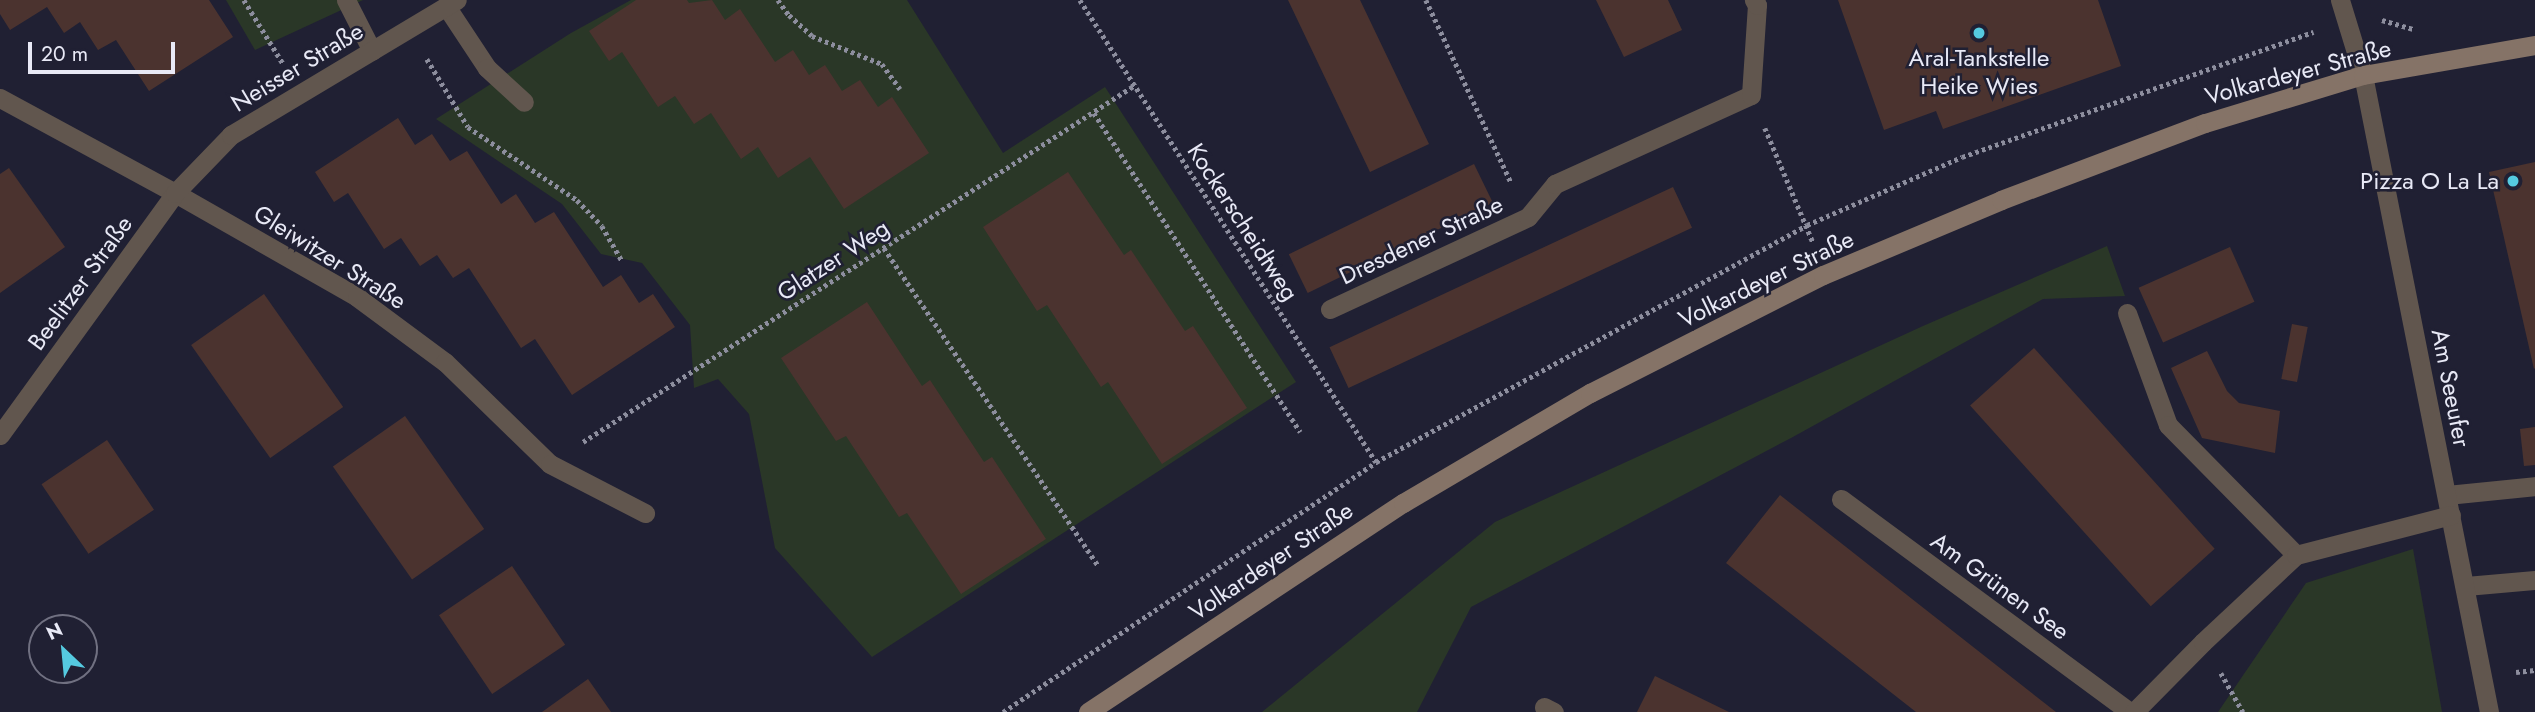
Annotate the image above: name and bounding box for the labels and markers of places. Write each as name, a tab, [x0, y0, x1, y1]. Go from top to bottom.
marker: Aral-Tankstelle Heike Wies	[1971, 25, 1987, 41]
place label: Aral-Tankstelle Heike Wies	[1909, 44, 2049, 100]
place label: Pizza O La La	[2360, 167, 2499, 195]
marker: Pizza O La La	[2505, 173, 2521, 189]

